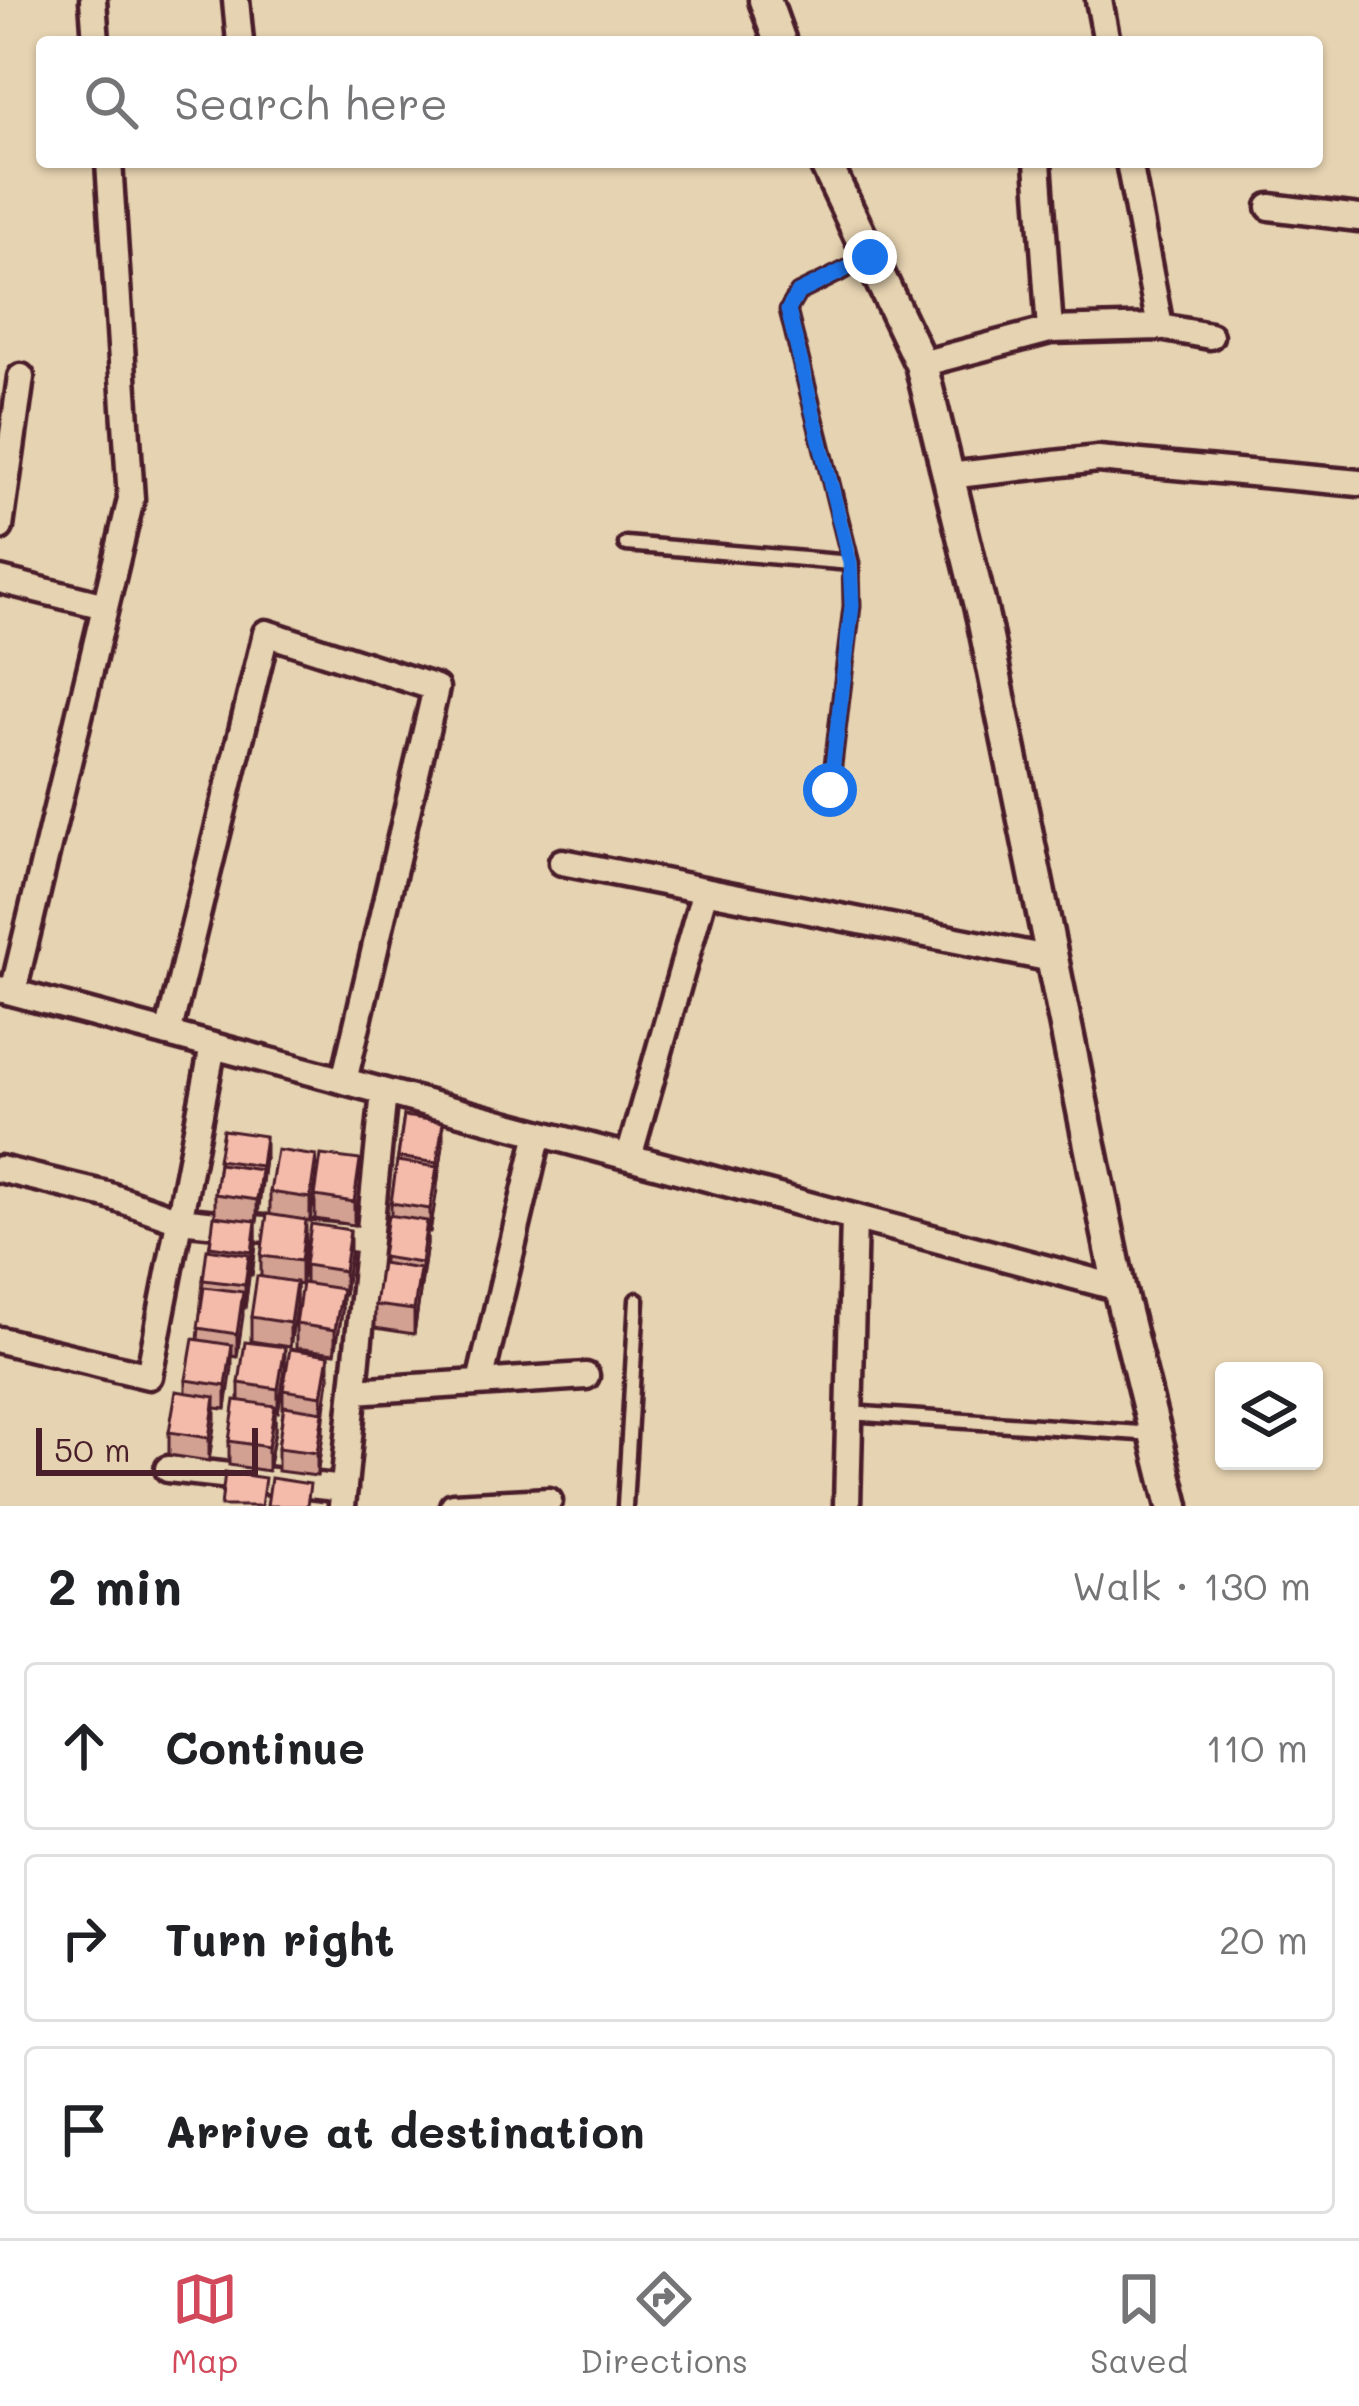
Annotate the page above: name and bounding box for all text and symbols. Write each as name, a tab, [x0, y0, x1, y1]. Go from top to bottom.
search box	[36, 36, 1323, 168]
icon: search	[78, 69, 144, 135]
text: Search here	[174, 73, 448, 131]
route end	[843, 230, 897, 284]
route start	[803, 763, 857, 817]
map controls	[1215, 1362, 1323, 1470]
button: layers	[1215, 1362, 1323, 1470]
scale bar	[36, 1422, 258, 1475]
text: 50 m	[54, 1427, 130, 1470]
text: 2 min	[48, 1551, 182, 1618]
text: Walk · 130 m	[1072, 1559, 1311, 1610]
icon: ahead	[51, 1713, 117, 1779]
text: Continue	[165, 1717, 365, 1775]
text: 110 m	[1206, 1721, 1308, 1772]
icon: right	[51, 1905, 117, 1971]
text: Turn right	[165, 1909, 394, 1967]
text: 20 m	[1219, 1913, 1308, 1964]
icon: arrive	[51, 2097, 117, 2163]
text: Arrive at destination	[165, 2101, 645, 2159]
tab: Map	[171, 2266, 238, 2381]
tab: Directions	[580, 2266, 748, 2381]
tab: Saved	[1090, 2266, 1188, 2381]

